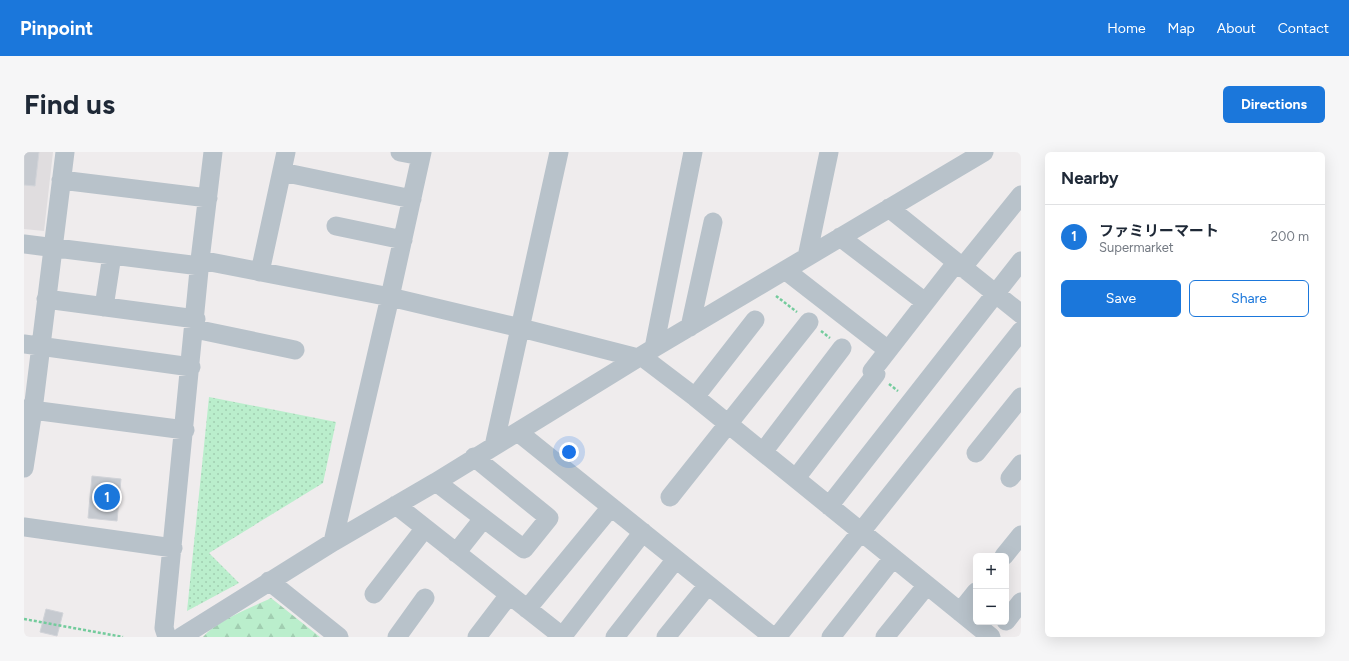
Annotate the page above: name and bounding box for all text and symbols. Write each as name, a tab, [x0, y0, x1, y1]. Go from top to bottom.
text: Pinpoint	[20, 17, 93, 40]
text: Home	[1107, 20, 1146, 37]
text: Map	[1168, 20, 1195, 37]
text: About	[1217, 20, 1256, 37]
text: Contact	[1278, 20, 1329, 37]
button: Directions	[1223, 86, 1325, 123]
text: Find us	[24, 87, 115, 121]
text: Nearby	[1061, 168, 1119, 188]
text: ファミリーマート	[1099, 222, 1219, 240]
text: 1	[1071, 229, 1077, 244]
text: 200 m	[1271, 229, 1309, 244]
text: Supermarket	[1099, 240, 1174, 255]
button: Save	[1061, 280, 1181, 317]
button: Share	[1189, 280, 1309, 317]
your location	[559, 442, 579, 462]
pin: 1	[94, 482, 120, 512]
map controls	[973, 553, 1009, 625]
button: +	[973, 553, 1009, 589]
button: −	[973, 589, 1009, 625]

